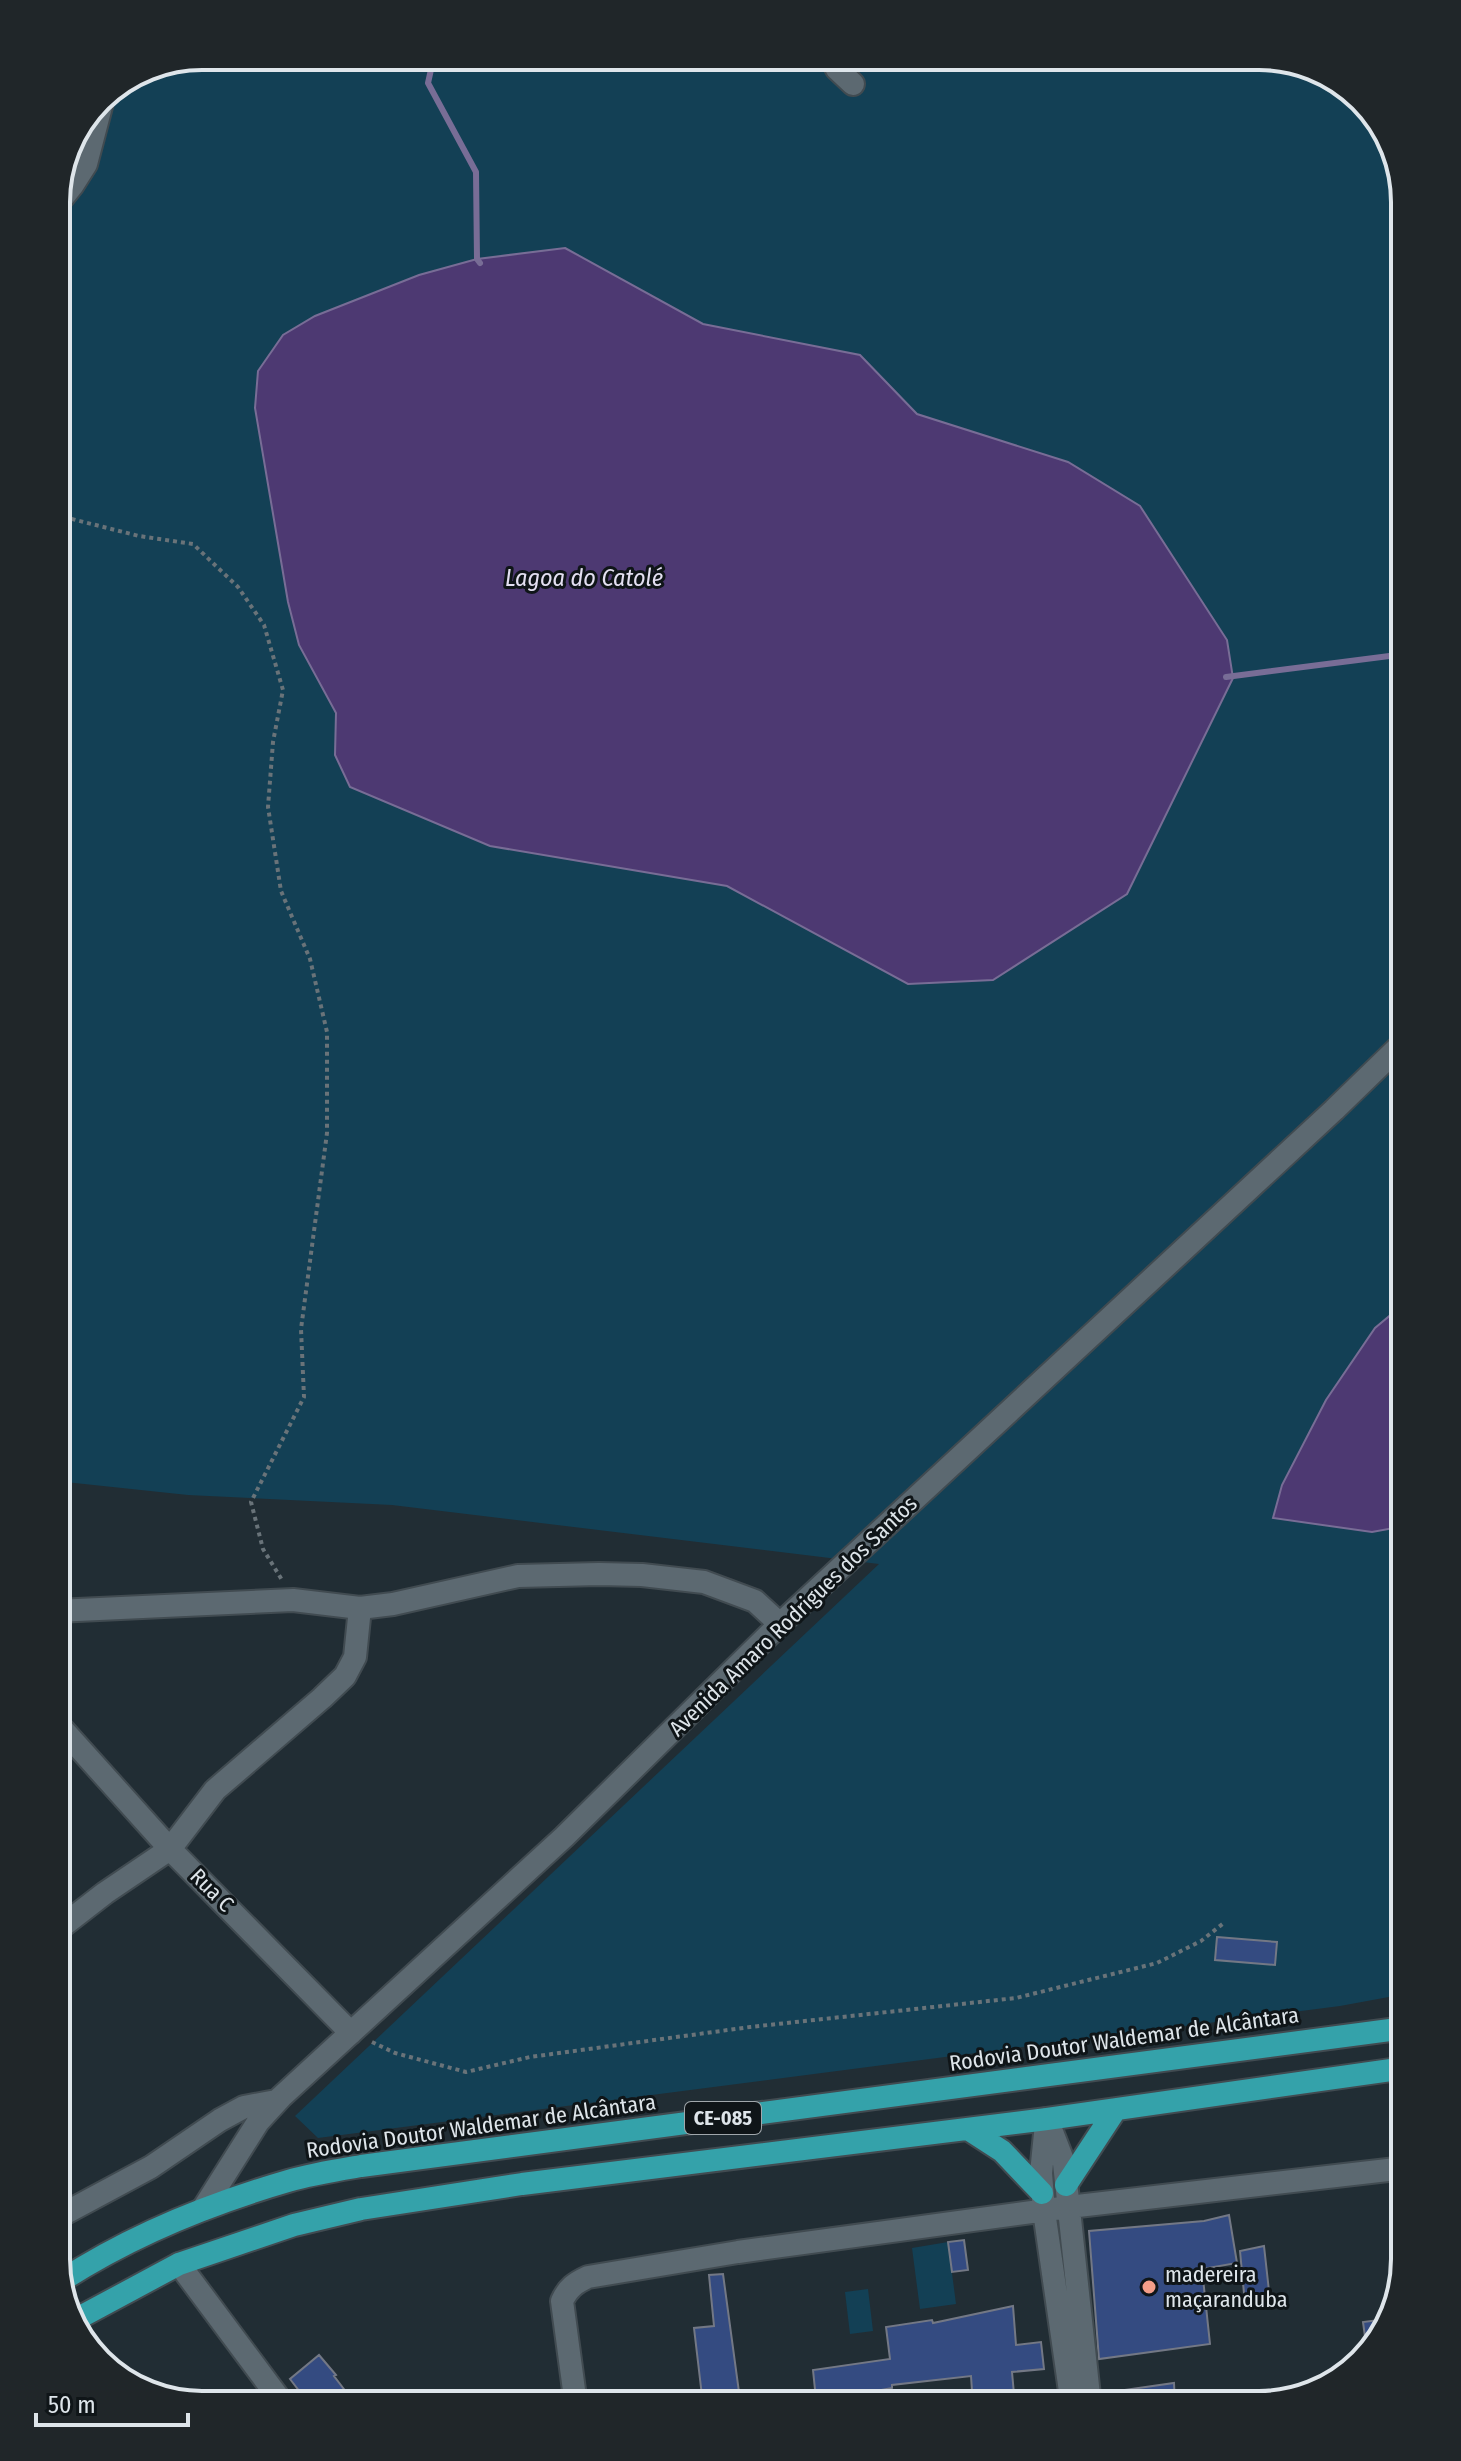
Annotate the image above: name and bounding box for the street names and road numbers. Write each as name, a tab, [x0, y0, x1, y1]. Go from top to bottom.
street label: Avenida Amaro Rodrigues dos Santos	[663, 1490, 923, 1742]
street label: Rua C	[185, 1863, 239, 1917]
street label: Rodovia Doutor Waldemar de Alcântara	[948, 2001, 1300, 2077]
street label: Rodovia Doutor Waldemar de Alcântara	[305, 2088, 657, 2164]
road number: CE-085	[685, 2102, 761, 2134]

